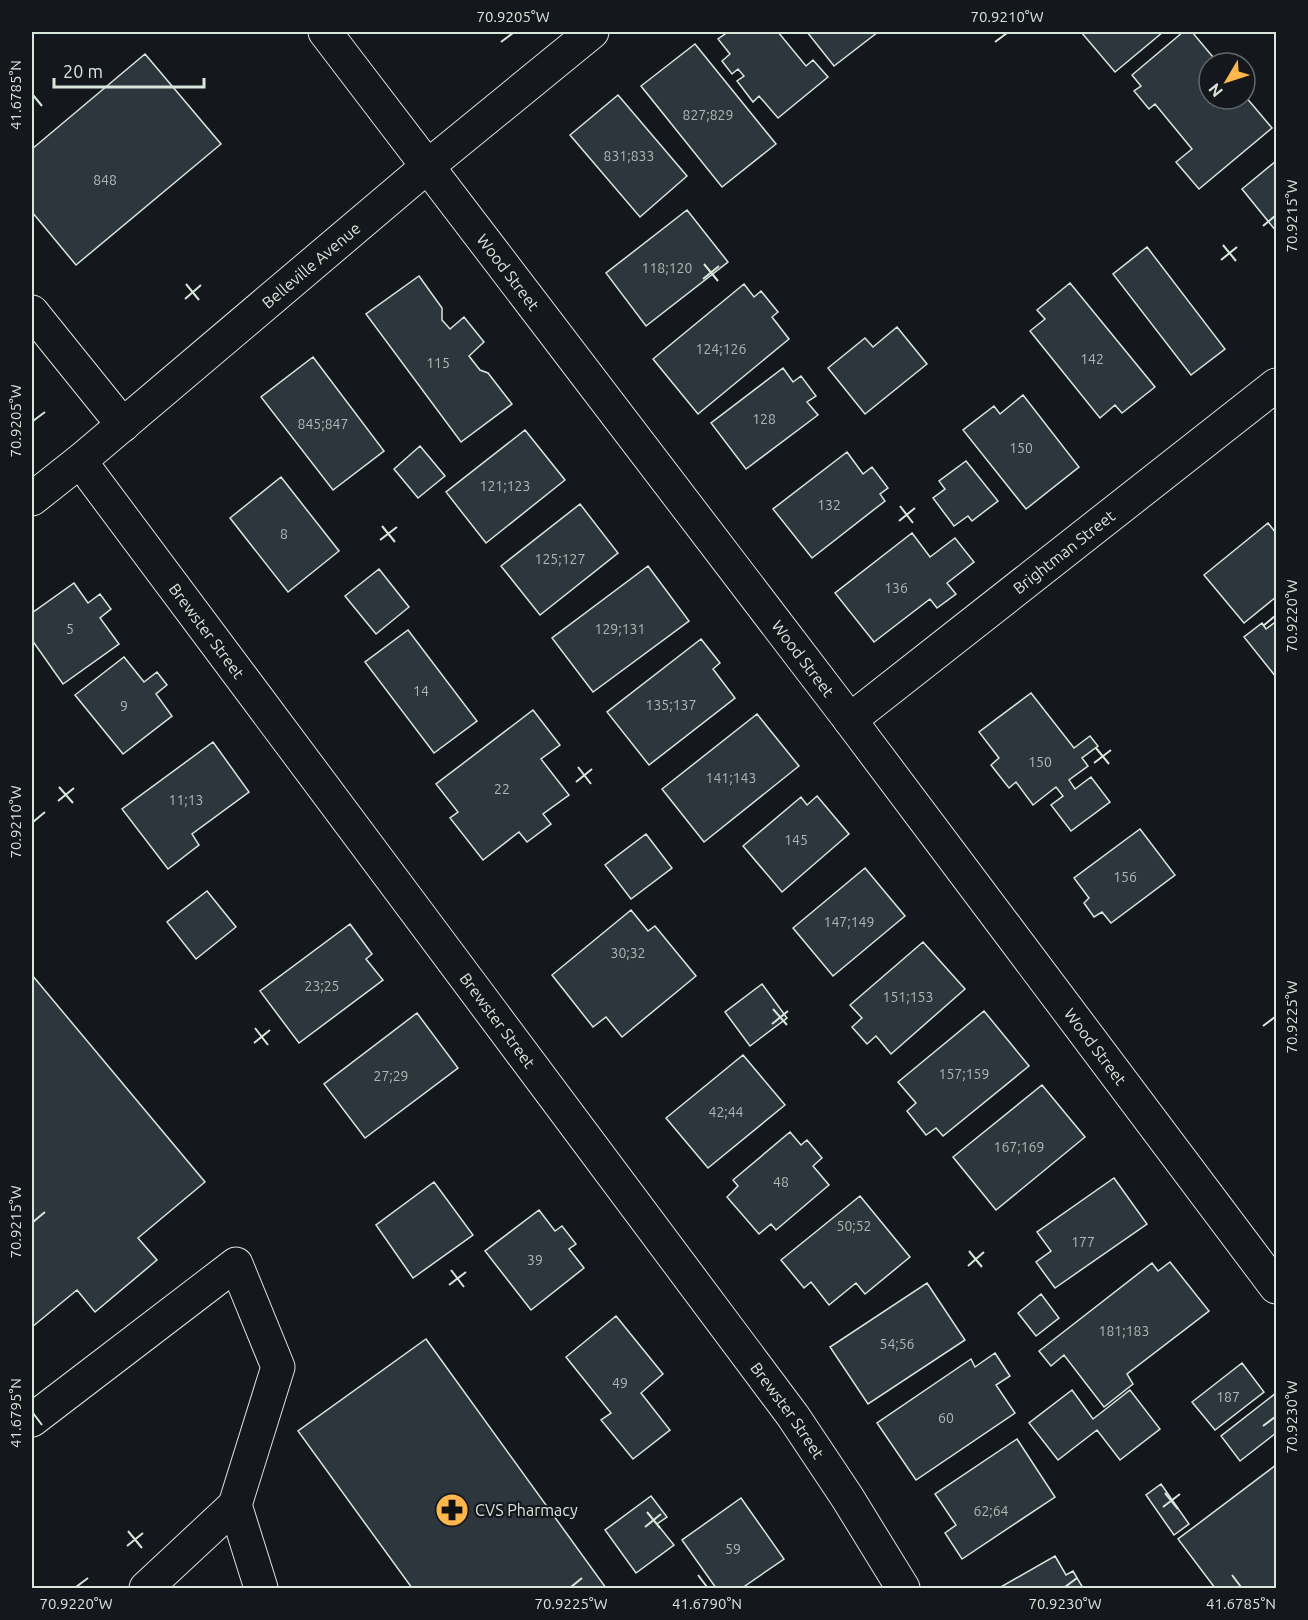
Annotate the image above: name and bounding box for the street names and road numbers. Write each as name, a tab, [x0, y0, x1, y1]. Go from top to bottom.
street label: Belleville Avenue	[258, 219, 364, 312]
street label: Wood Street	[473, 230, 543, 314]
street label: Brightman Street	[1009, 506, 1119, 597]
street label: Brewster Street	[166, 580, 249, 683]
street label: Wood Street	[768, 617, 838, 701]
street label: Brewster Street	[456, 969, 539, 1072]
street label: Wood Street	[1061, 1005, 1130, 1089]
street label: Brewster Street	[747, 1359, 828, 1463]

